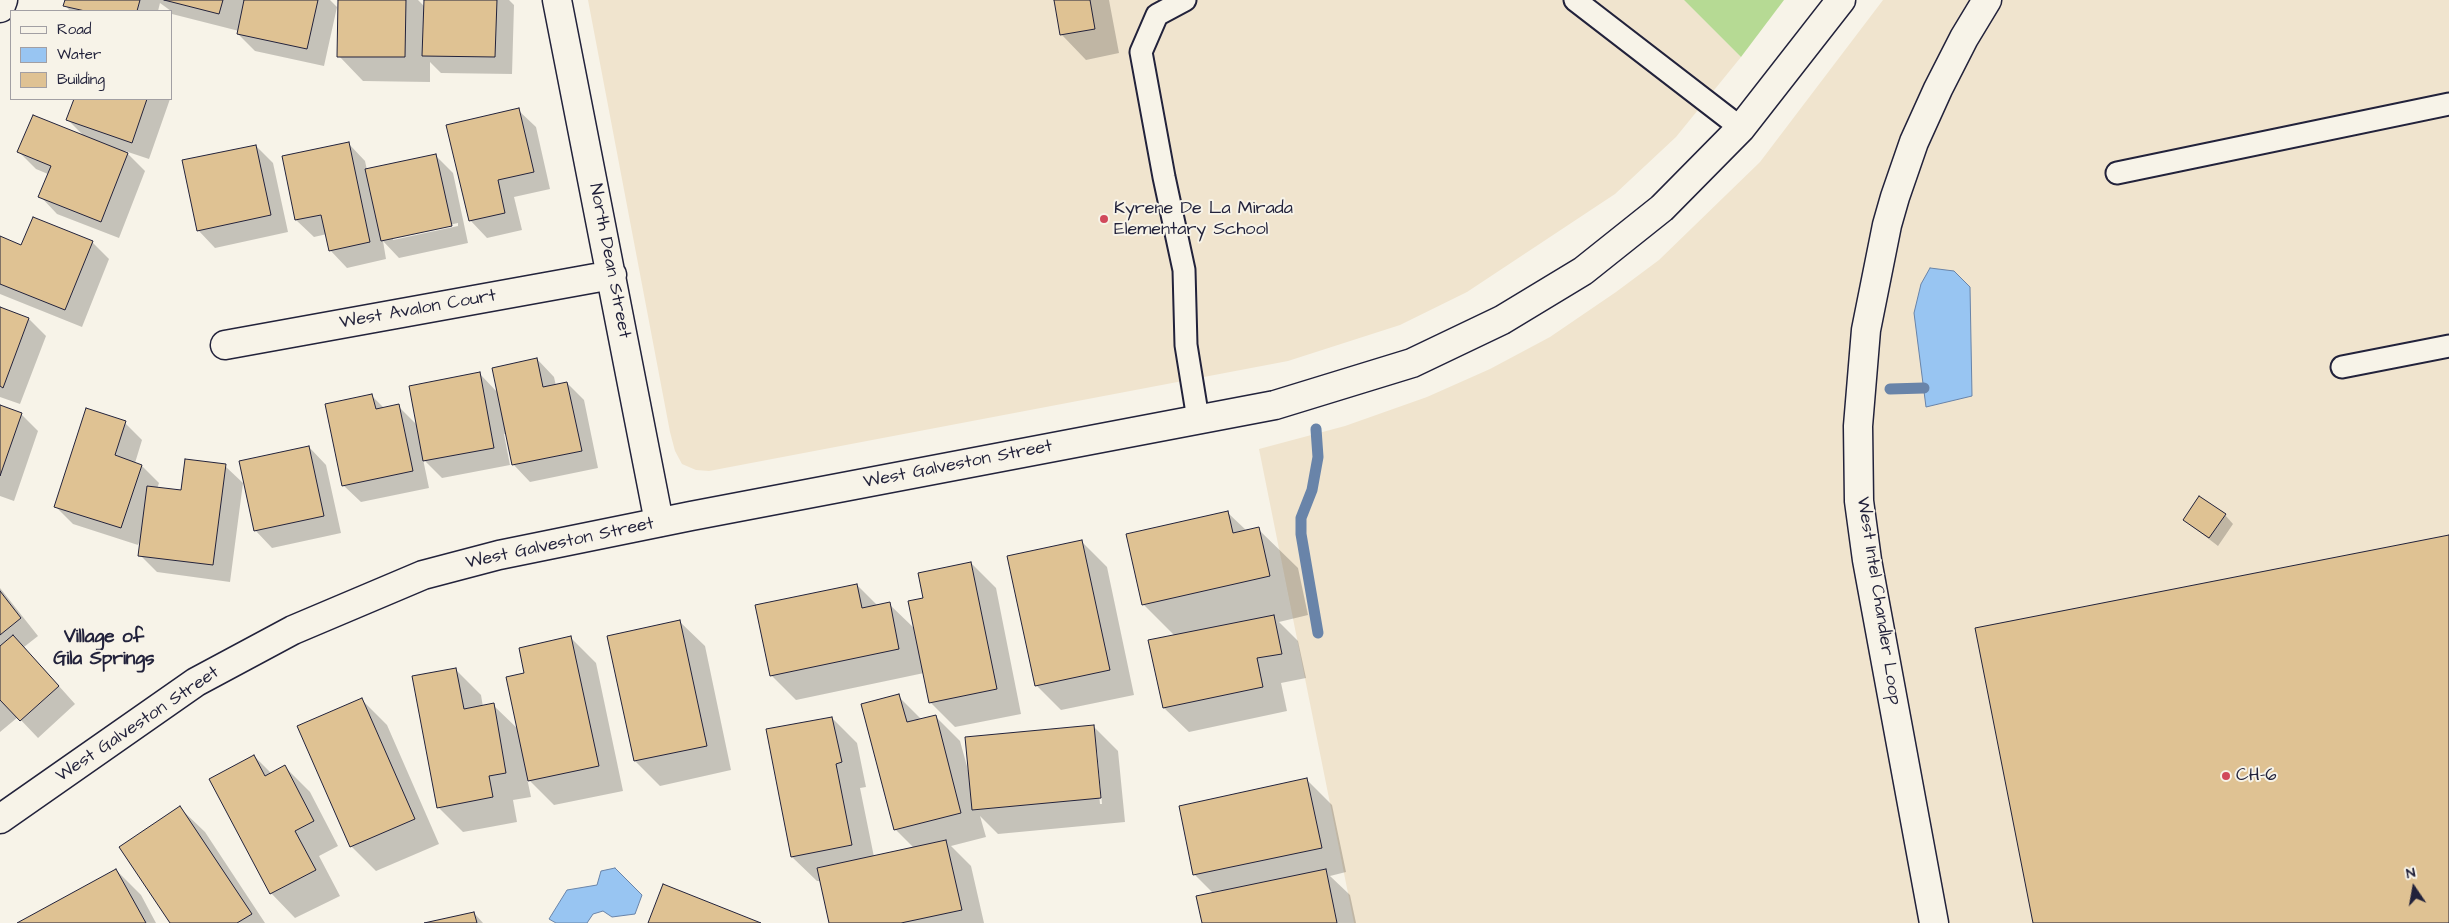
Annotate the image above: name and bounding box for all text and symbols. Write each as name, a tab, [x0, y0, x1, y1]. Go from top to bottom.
legend	[10, 10, 172, 100]
text: Road	[57, 19, 91, 40]
text: Water	[57, 44, 101, 65]
text: Building	[57, 69, 105, 90]
street label: North Dean Street	[583, 182, 635, 340]
place label: Kyrene De La Mirada Elementary School	[1114, 198, 1293, 240]
marker: Kyrene De La Mirada Elementary School	[1098, 213, 1110, 225]
street label: West Avalon Court	[338, 286, 498, 334]
street label: West Galveston Street	[862, 436, 1054, 494]
street label: West Intel Chandler Loop	[1851, 495, 1905, 707]
street label: West Galveston Street	[464, 513, 656, 575]
district label: Village of Gila Springs	[53, 627, 155, 671]
street label: West Galveston Street	[52, 662, 224, 788]
place label: CH-6	[2236, 765, 2277, 787]
marker: CH-6	[2220, 770, 2232, 782]
north arrow	[2389, 863, 2439, 913]
text: N	[2405, 863, 2417, 884]

